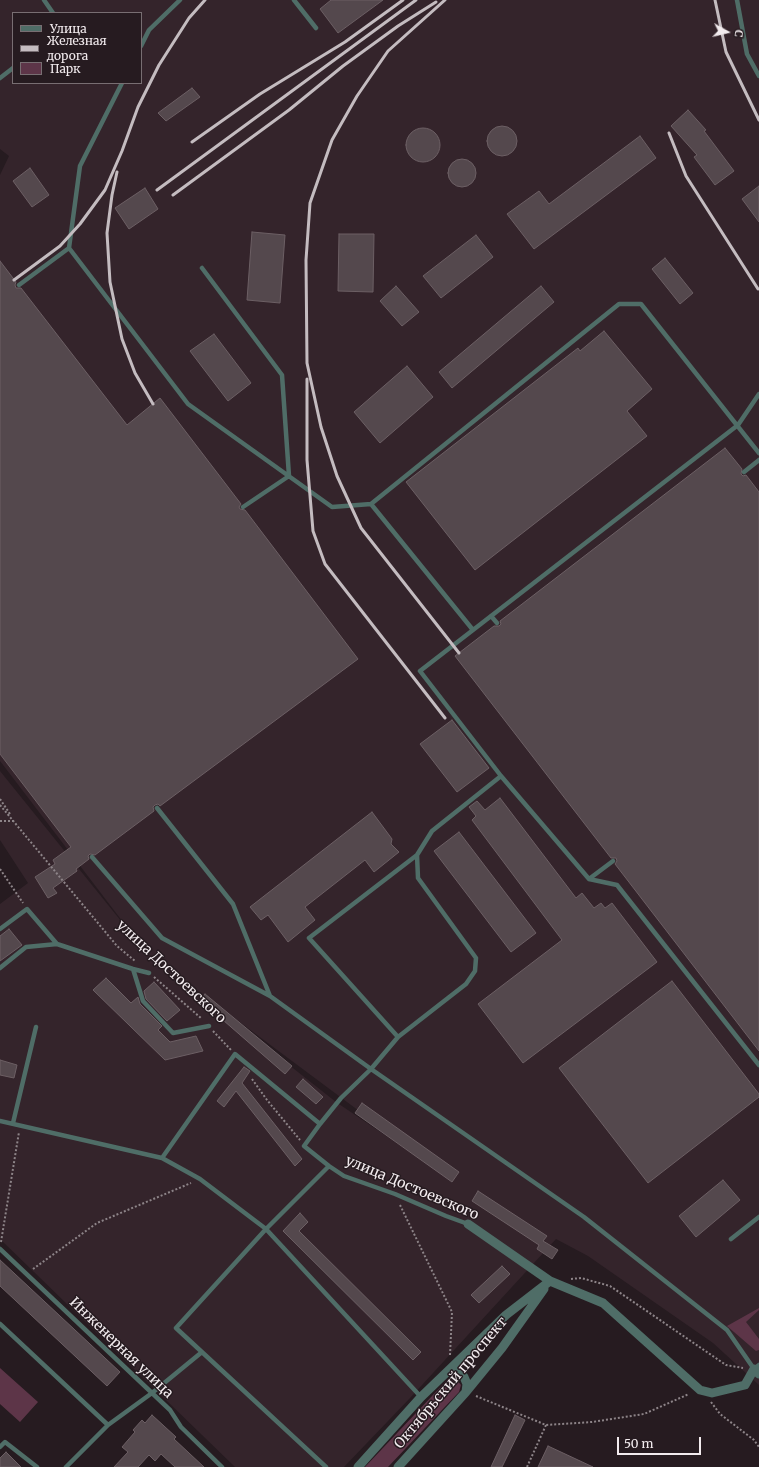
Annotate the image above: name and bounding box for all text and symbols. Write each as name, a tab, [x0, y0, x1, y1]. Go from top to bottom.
legend	[12, 12, 142, 84]
north arrow	[707, 12, 747, 52]
text: Улица	[50, 21, 87, 36]
text: С	[731, 29, 746, 38]
text: Железная дорога	[47, 33, 107, 63]
text: Парк	[50, 61, 81, 76]
street label: улица Достоевского	[113, 917, 229, 1027]
street label: улица Достоевского	[343, 1152, 481, 1224]
street label: Инженерная улица	[66, 1294, 176, 1402]
street label: Октябрьский проспект	[391, 1314, 511, 1452]
scale bar	[619, 1429, 703, 1455]
text: 50 m	[624, 1436, 653, 1451]

